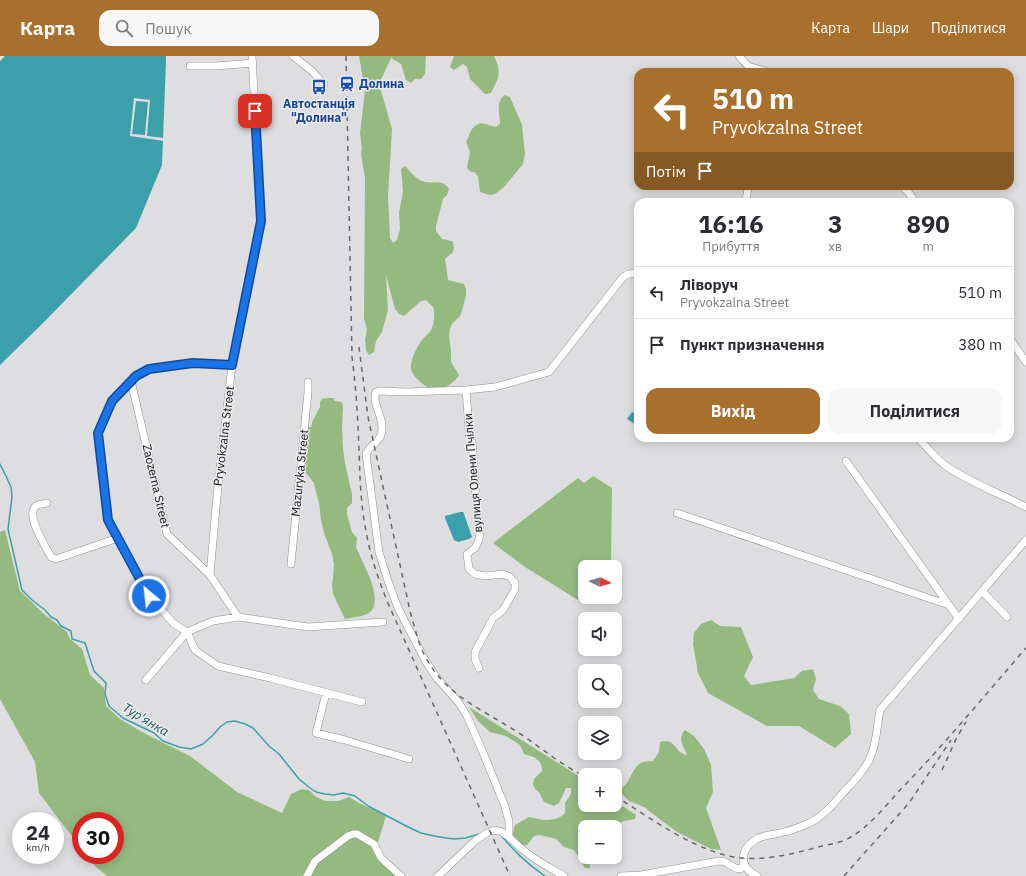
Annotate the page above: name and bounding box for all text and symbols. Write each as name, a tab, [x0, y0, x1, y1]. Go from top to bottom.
search box	[99, 10, 379, 46]
text: Карта	[20, 16, 75, 40]
icon: search	[113, 17, 135, 39]
text: Пошук	[145, 19, 192, 38]
text: Карта	[811, 19, 850, 37]
text: Шари	[872, 19, 909, 37]
text: Поділитися	[931, 19, 1006, 37]
station icon: Долина	[338, 75, 356, 93]
place label: Долина	[359, 76, 404, 91]
bus stop icon: Автостанція "Долина"	[310, 78, 328, 96]
text: 510 m	[712, 80, 794, 117]
icon: left	[646, 84, 698, 136]
pin	[238, 94, 272, 128]
place label: Автостанція "Долина"	[283, 96, 355, 125]
icon: arrive	[244, 100, 266, 122]
text: Pryvokzalna Street	[712, 116, 863, 139]
icon: arrive	[694, 160, 716, 182]
text: Потім	[646, 162, 686, 181]
text: 16:16	[698, 208, 764, 240]
text: 3	[828, 208, 842, 240]
text: 890	[907, 208, 950, 240]
text: Прибуття	[702, 238, 760, 255]
text: хв	[828, 238, 842, 255]
text: m	[922, 238, 934, 255]
text: Ліворуч	[680, 275, 738, 294]
icon: left	[646, 282, 668, 304]
text: 510 m	[958, 283, 1002, 302]
text: Pryvokzalna Street	[680, 294, 789, 311]
icon: arrive	[646, 334, 668, 356]
text: Пункт призначення	[680, 335, 825, 354]
text: 380 m	[958, 335, 1002, 354]
street label: Pryvokzalna Street	[210, 385, 237, 487]
button: Вихід	[646, 388, 820, 434]
button: Поділитися	[828, 388, 1002, 434]
street label: вулиця Олени Пчілки	[460, 413, 485, 533]
street label: Mazuryka Street	[287, 429, 312, 517]
street label: Zaozerna Street	[140, 443, 173, 529]
north arrow	[578, 560, 622, 604]
map controls	[578, 560, 622, 864]
position arrow	[128, 575, 170, 617]
button: sound	[578, 612, 622, 656]
button: search	[578, 664, 622, 708]
water label: Тур'янка	[119, 699, 172, 740]
button: layers	[578, 716, 622, 760]
button: +	[578, 768, 622, 812]
speed limit sign: 30	[72, 812, 124, 864]
text: 24	[26, 819, 50, 846]
button: −	[578, 820, 622, 864]
text: km/h	[26, 841, 50, 854]

